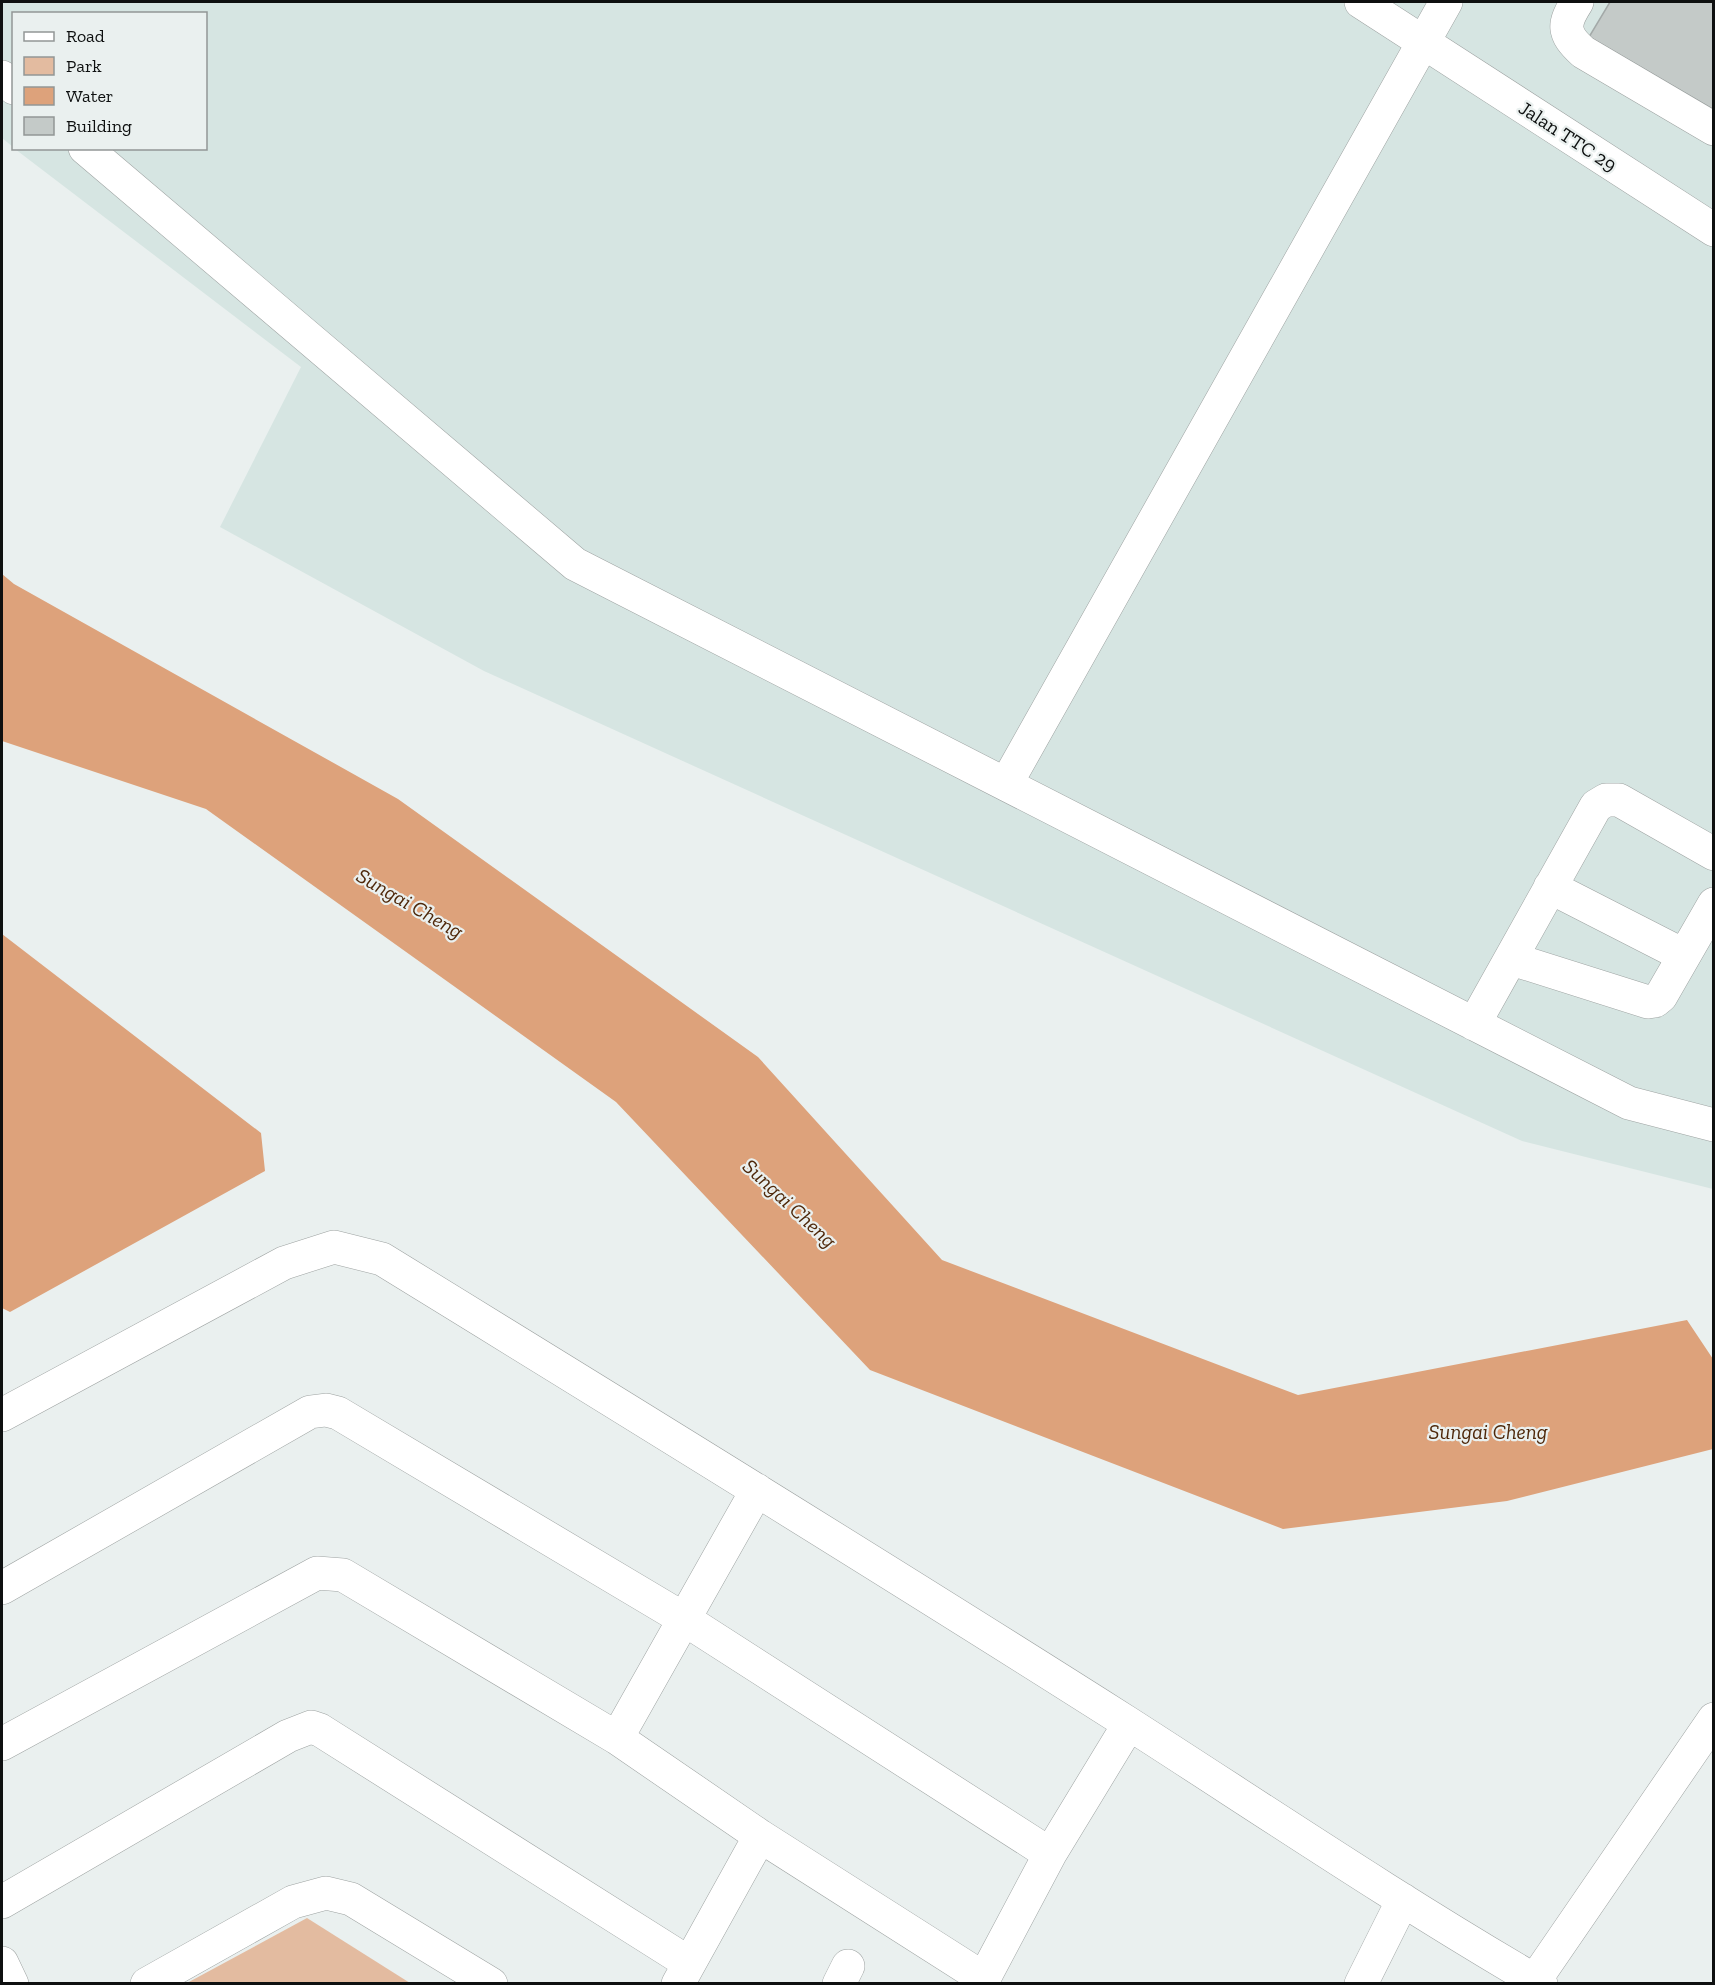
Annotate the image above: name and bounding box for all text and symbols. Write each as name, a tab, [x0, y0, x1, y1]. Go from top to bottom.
legend	[12, 12, 207, 150]
text: Road	[66, 25, 105, 47]
text: Park	[66, 55, 102, 77]
text: Water	[66, 85, 113, 107]
street label: Jalan TTC 29	[1515, 95, 1621, 177]
text: Building	[66, 115, 132, 137]
water label: Sungai Cheng	[352, 862, 468, 944]
water label: Sungai Cheng	[738, 1153, 842, 1253]
water label: Sungai Cheng	[1428, 1419, 1548, 1444]

